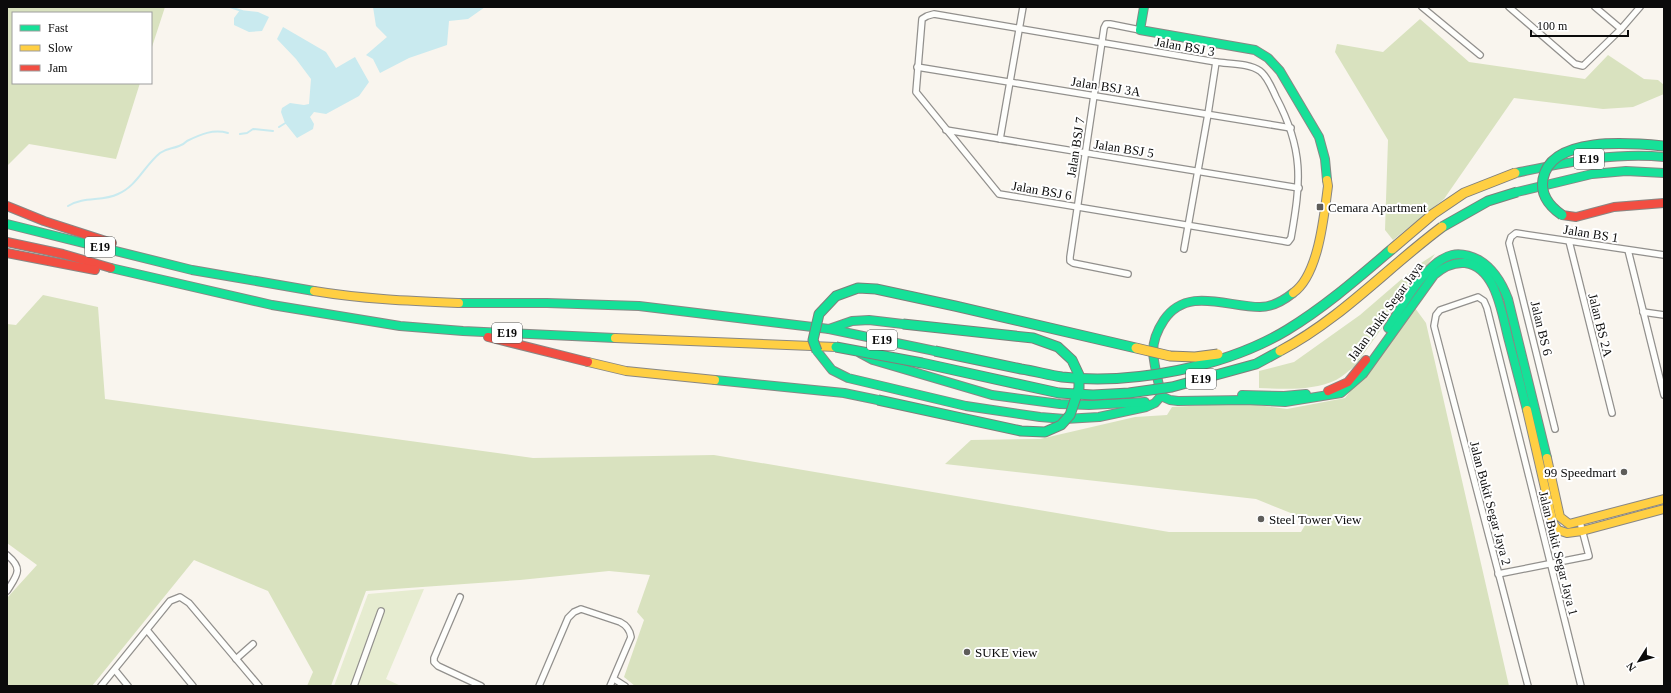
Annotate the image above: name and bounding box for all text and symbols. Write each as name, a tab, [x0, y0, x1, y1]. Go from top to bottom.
legend	[12, 12, 152, 84]
scale bar	[1531, 12, 1628, 38]
text: 100 m	[1537, 19, 1568, 33]
text: Fast	[48, 21, 69, 35]
street label: Jalan BSJ 3	[1154, 34, 1216, 59]
text: Slow	[48, 41, 73, 55]
text: Jam	[48, 61, 68, 75]
street label: Jalan BSJ 3A	[1070, 74, 1142, 99]
street label: Jalan BSJ 7	[1063, 115, 1088, 178]
street label: Jalan BSJ 5	[1093, 136, 1155, 161]
road number: E19	[1574, 149, 1604, 169]
street label: Jalan BSJ 6	[1011, 178, 1074, 203]
place label: Cemara Apartment	[1328, 200, 1427, 215]
marker: Cemara Apartment	[1315, 202, 1325, 212]
street label: Jalan BS 1	[1562, 222, 1620, 245]
road number: E19	[85, 237, 115, 257]
street label: Jalan Bukit Segar Jaya	[1345, 259, 1426, 363]
street label: Jalan BS 2A	[1585, 292, 1616, 359]
street label: Jalan BS 6	[1528, 299, 1556, 357]
road number: E19	[492, 323, 522, 343]
road number: E19	[867, 330, 897, 350]
road number: E19	[1186, 369, 1216, 389]
street label: Jalan Bukit Segar Jaya 2	[1467, 439, 1514, 567]
place label: 99 Speedmart	[1544, 465, 1616, 480]
marker: 99 Speedmart	[1619, 467, 1629, 477]
street label: Jalan Bukit Segar Jaya 1	[1536, 489, 1581, 617]
place label: Steel Tower View	[1269, 512, 1362, 527]
marker: Steel Tower View	[1256, 514, 1266, 524]
north arrow	[1619, 641, 1659, 681]
place label: SUKE view	[975, 645, 1038, 660]
marker: SUKE view	[962, 647, 972, 657]
text: N	[1624, 660, 1638, 674]

